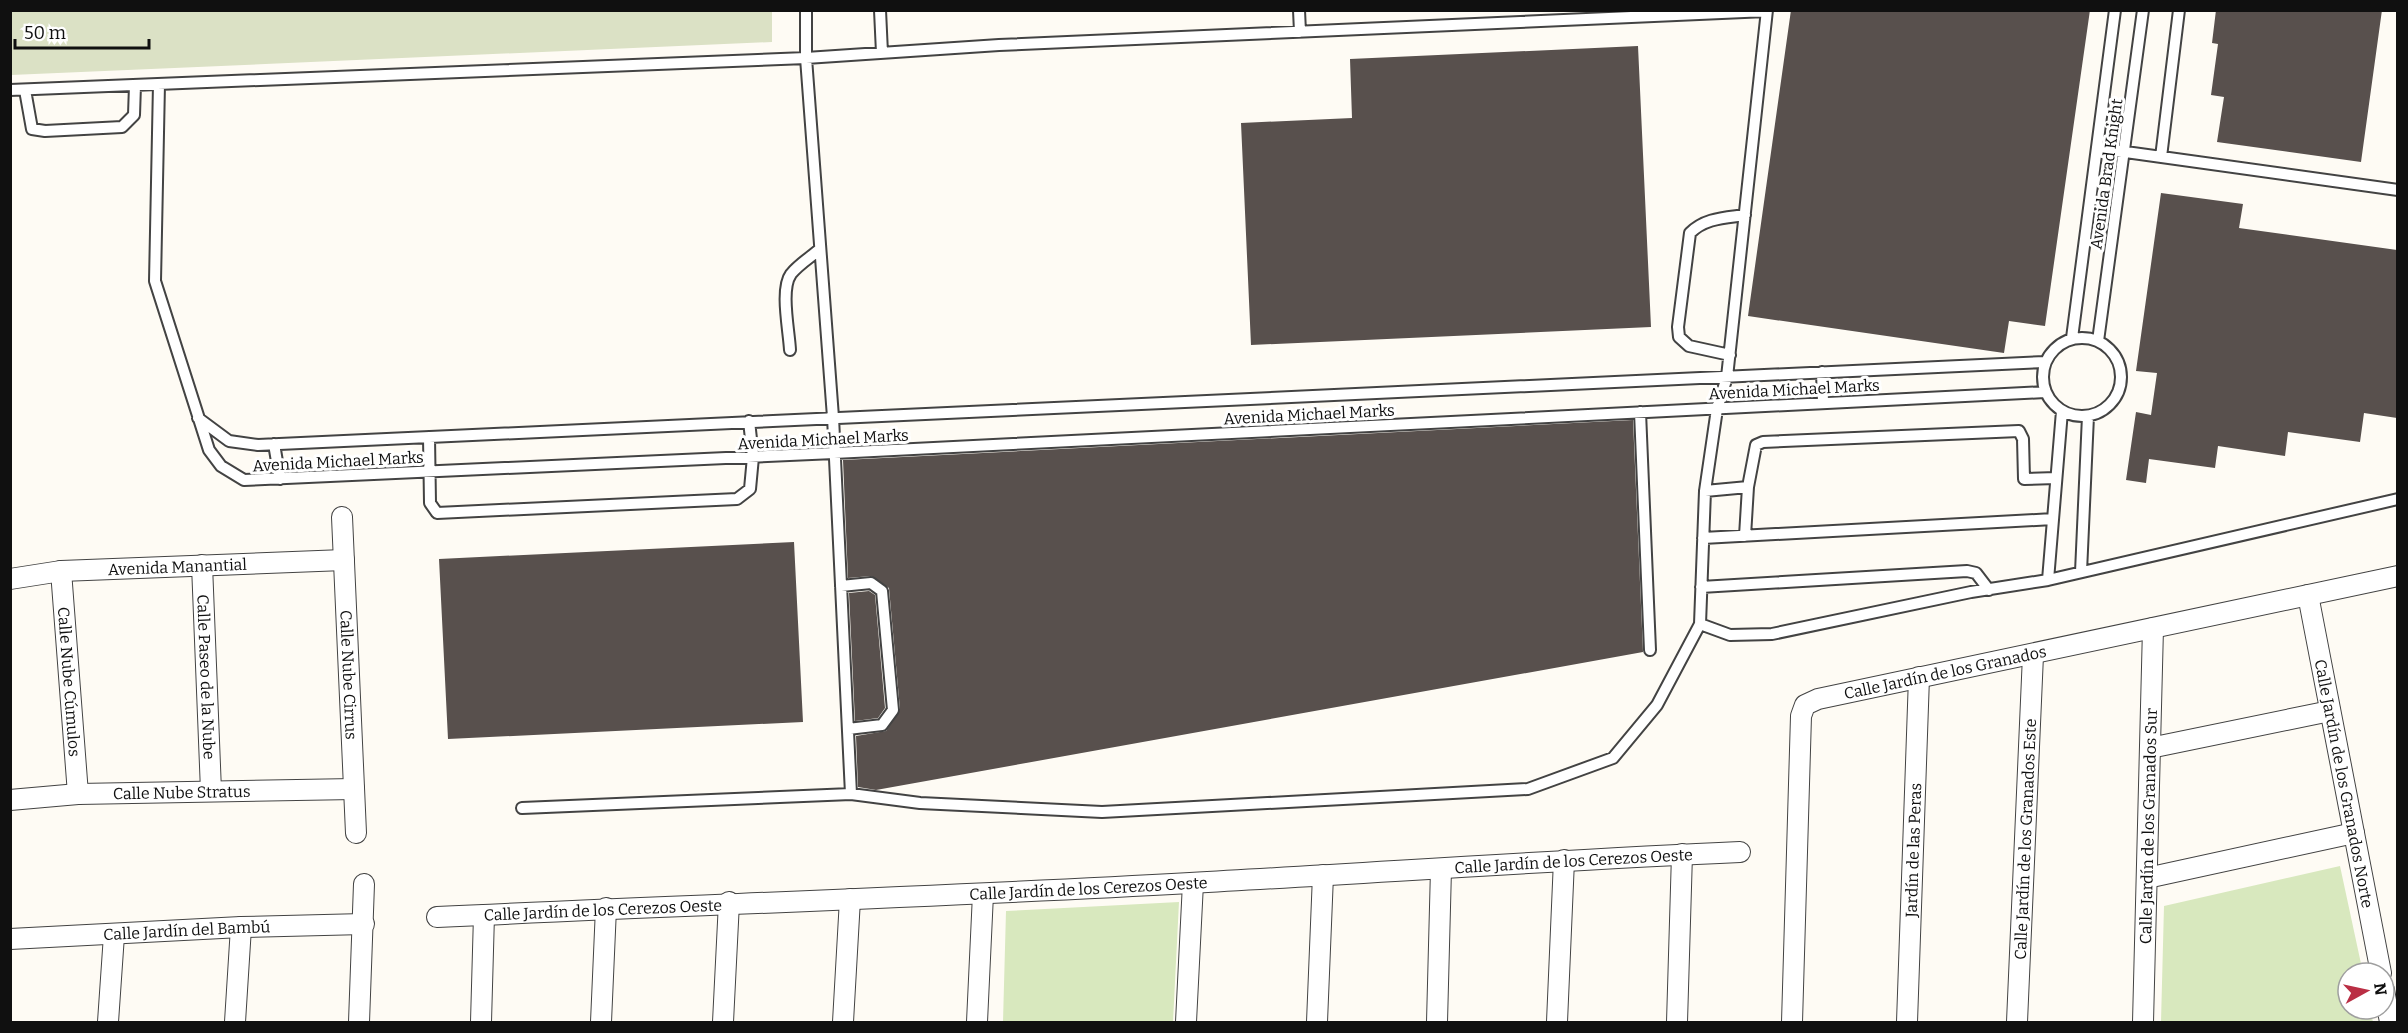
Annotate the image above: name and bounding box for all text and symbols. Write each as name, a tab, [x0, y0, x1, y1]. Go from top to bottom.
scale bar	[15, 12, 148, 50]
text: 50 m	[24, 22, 66, 44]
street label: Avenida Brad Knight	[2087, 97, 2127, 251]
street label: Avenida Michael Marks	[1708, 376, 1880, 403]
street label: Avenida Michael Marks	[1223, 401, 1395, 428]
street label: Avenida Michael Marks	[737, 426, 909, 453]
street label: Avenida Michael Marks	[252, 448, 424, 475]
street label: Avenida Manantial	[107, 555, 248, 579]
street label: Calle Paseo de la Nube	[193, 594, 219, 760]
street label: Calle Nube Cúmulos	[54, 606, 84, 757]
street label: Calle Nube Cirrus	[336, 610, 361, 740]
street label: Calle Jardín de los Granados	[1842, 642, 2048, 703]
street label: Calle Jardín de los Granados Norte	[2311, 658, 2377, 910]
street label: Calle Jardín de los Granados Sur	[2136, 708, 2161, 944]
street label: Calle Jardín de los Granados Este	[2011, 718, 2040, 960]
street label: Calle Nube Stratus	[113, 782, 251, 803]
street label: Jardín de las Peras	[1902, 783, 1925, 919]
street label: Calle Jardín de los Cerezos Oeste	[1454, 845, 1693, 877]
street label: Calle Jardín de los Cerezos Oeste	[969, 873, 1208, 904]
street label: Calle Jardín de los Cerezos Oeste	[483, 896, 722, 925]
street label: Calle Jardín del Bambú	[103, 917, 271, 944]
north arrow	[2336, 961, 2396, 1021]
text: N	[2370, 982, 2391, 996]

